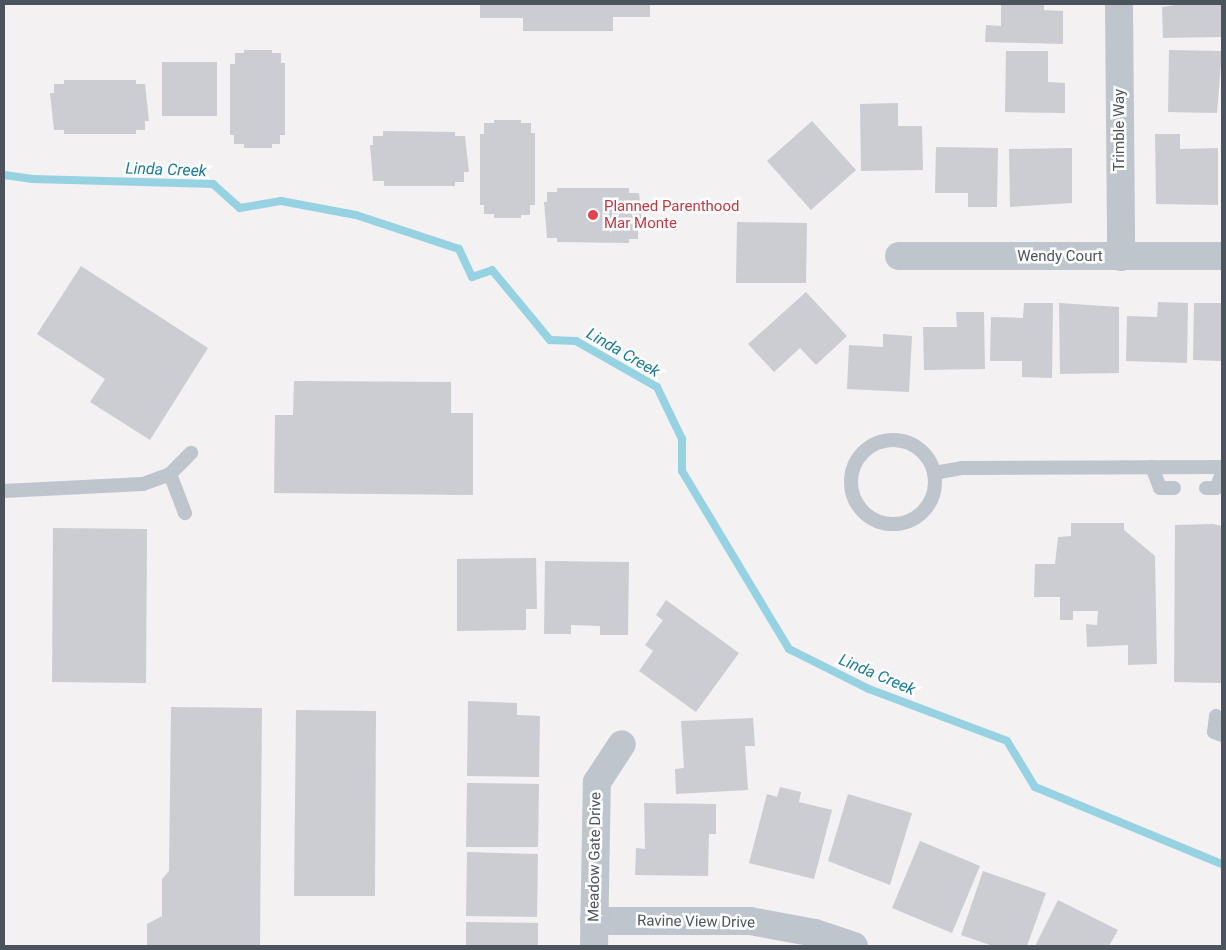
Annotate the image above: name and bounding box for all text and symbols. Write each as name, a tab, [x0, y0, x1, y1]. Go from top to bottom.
street label: Trimble Way	[1111, 89, 1129, 171]
water label: Linda Creek	[125, 159, 207, 181]
place label: Planned Parenthood Mar Monte	[604, 197, 739, 232]
marker: Planned Parenthood Mar Monte	[586, 208, 600, 222]
street label: Wendy Court	[1017, 248, 1103, 266]
water label: Linda Creek	[583, 324, 663, 382]
water label: Linda Creek	[836, 650, 918, 700]
street label: Meadow Gate Drive	[585, 792, 605, 922]
street label: Ravine View Drive	[637, 912, 755, 932]

